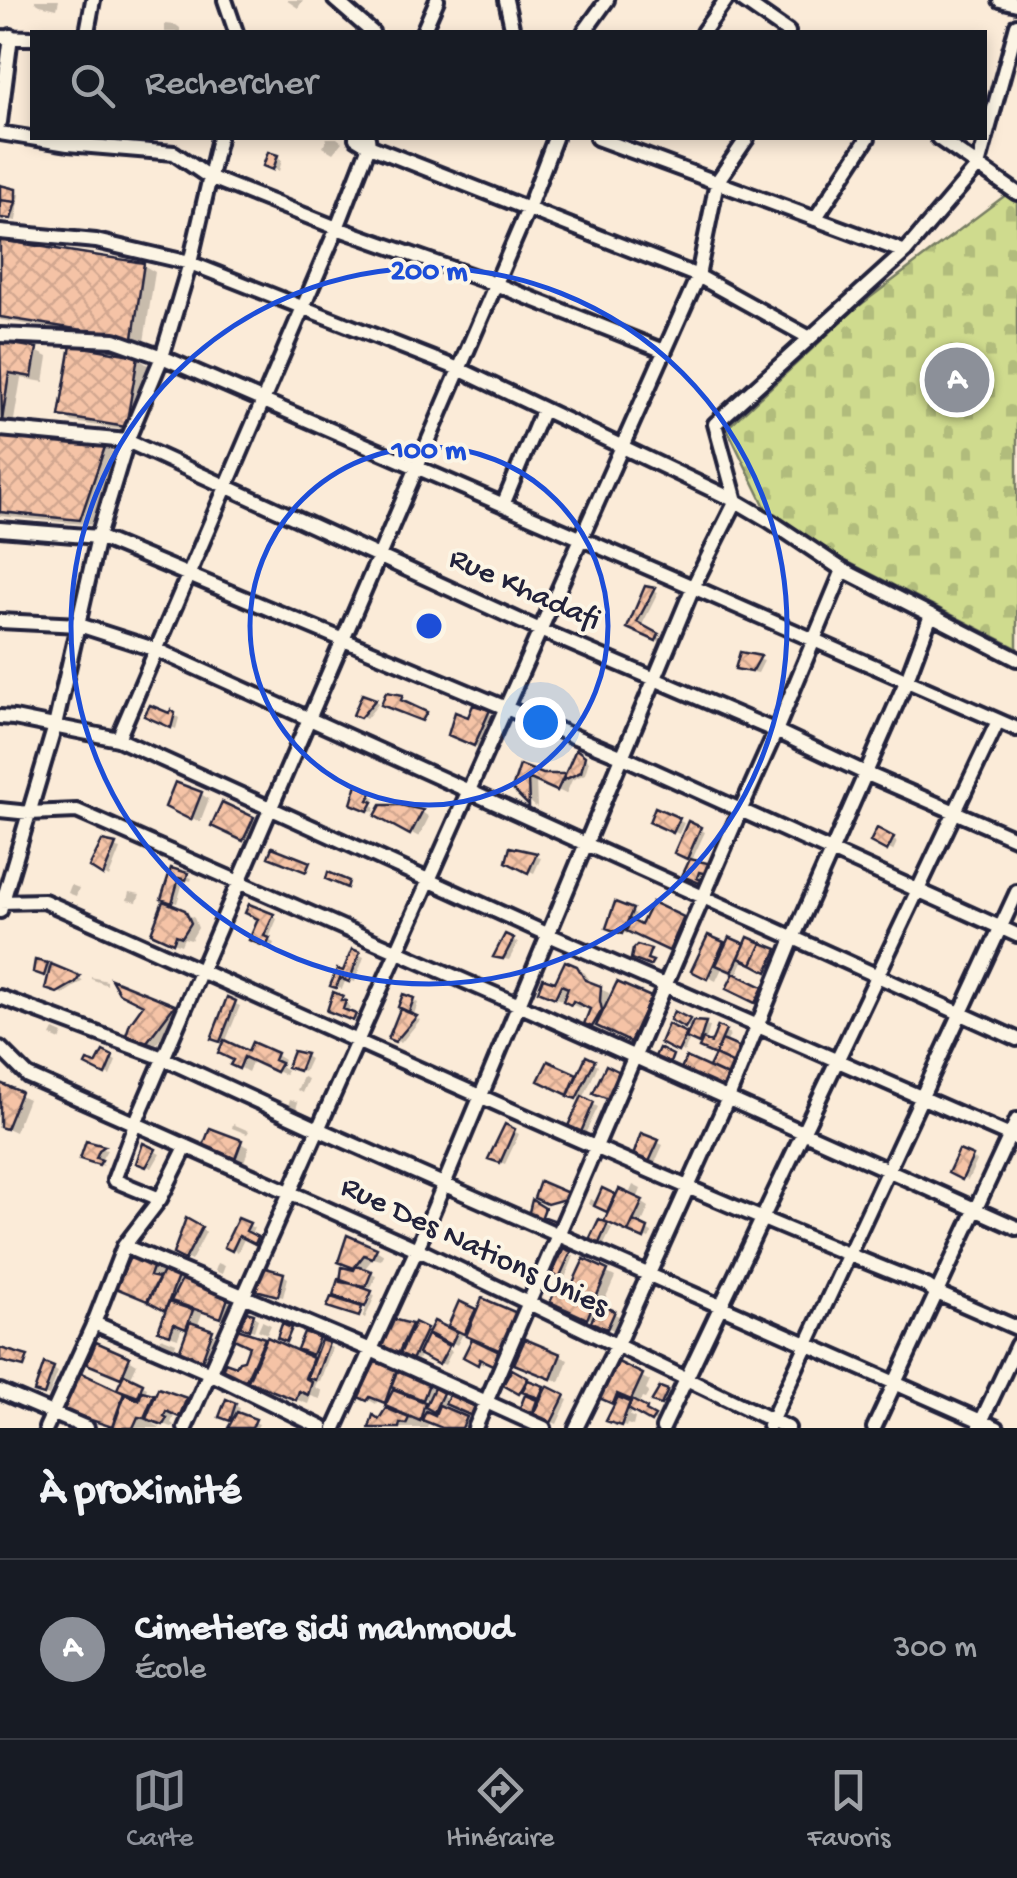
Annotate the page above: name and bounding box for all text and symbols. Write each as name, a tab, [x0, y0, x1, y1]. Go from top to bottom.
search box	[30, 30, 987, 140]
icon: search	[65, 58, 120, 113]
text: Rechercher	[145, 63, 317, 107]
text: 200 m	[390, 256, 468, 291]
pin: A	[924, 342, 990, 418]
text: 100 m	[391, 435, 467, 470]
street label: Rue Khadafi	[442, 541, 606, 641]
centre of rings	[411, 608, 447, 644]
your location	[515, 697, 566, 748]
street label: Rue Des Nations Unies	[334, 1169, 615, 1327]
text: À proximité	[40, 1469, 241, 1518]
text: Cimetiere sidi mahmoud	[135, 1608, 513, 1652]
text: A	[63, 1630, 82, 1668]
text: 300 m	[894, 1630, 977, 1668]
text: École	[135, 1652, 206, 1690]
tab: Carte	[127, 1763, 193, 1856]
tab: Itinéraire	[446, 1763, 554, 1856]
tab: Favoris	[807, 1763, 890, 1856]

